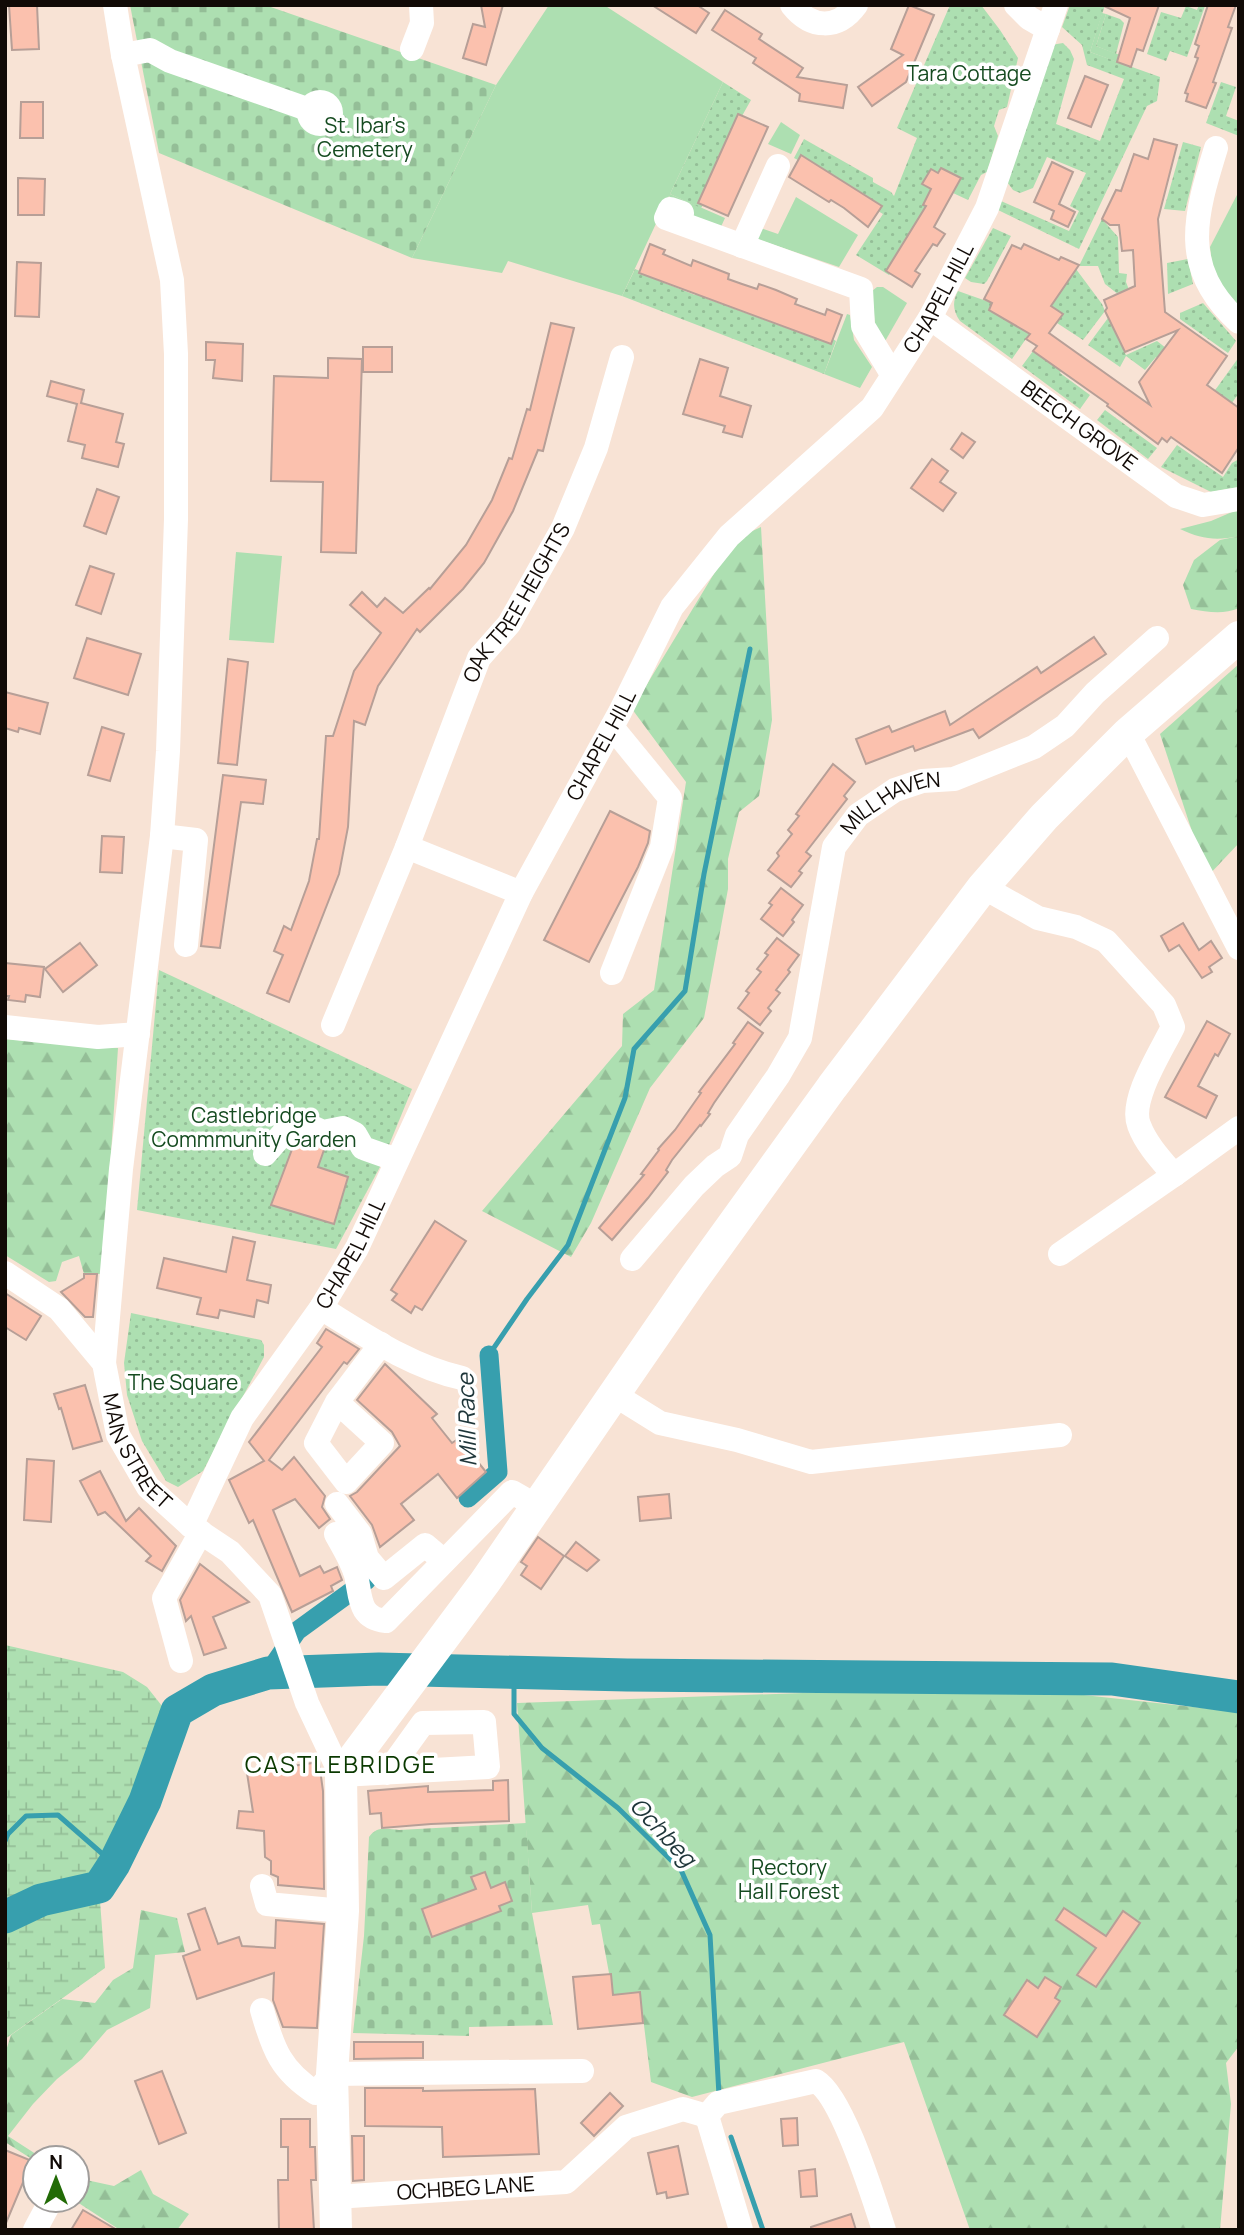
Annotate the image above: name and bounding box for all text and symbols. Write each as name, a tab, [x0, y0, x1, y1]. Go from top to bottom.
park label: Tara Cottage	[906, 59, 1032, 87]
park label: St. Ibar's Cemetery	[317, 111, 413, 163]
street label: CHAPEL HILL	[896, 238, 980, 358]
street label: BEECH GROVE	[1016, 373, 1143, 477]
street label: OAK TREE HEIGHTS	[456, 517, 576, 686]
street label: CHAPEL HILL	[559, 685, 642, 805]
street label: MILL HAVEN	[833, 765, 941, 840]
park label: Castlebridge Commmunity Garden	[152, 1101, 356, 1153]
street label: CHAPEL HILL	[309, 1193, 391, 1314]
park label: The Square	[128, 1368, 238, 1396]
water label: Mill Race	[448, 1371, 484, 1467]
street label: MAIN STREET	[97, 1391, 179, 1515]
district label: CASTLEBRIDGE	[245, 1747, 437, 1780]
water label: Ochbeg	[623, 1790, 706, 1875]
park label: Rectory Hall Forest	[738, 1853, 840, 1905]
north arrow	[21, 2144, 91, 2214]
text: N	[49, 2149, 63, 2175]
street label: OCHBEG LANE	[396, 2169, 536, 2206]

